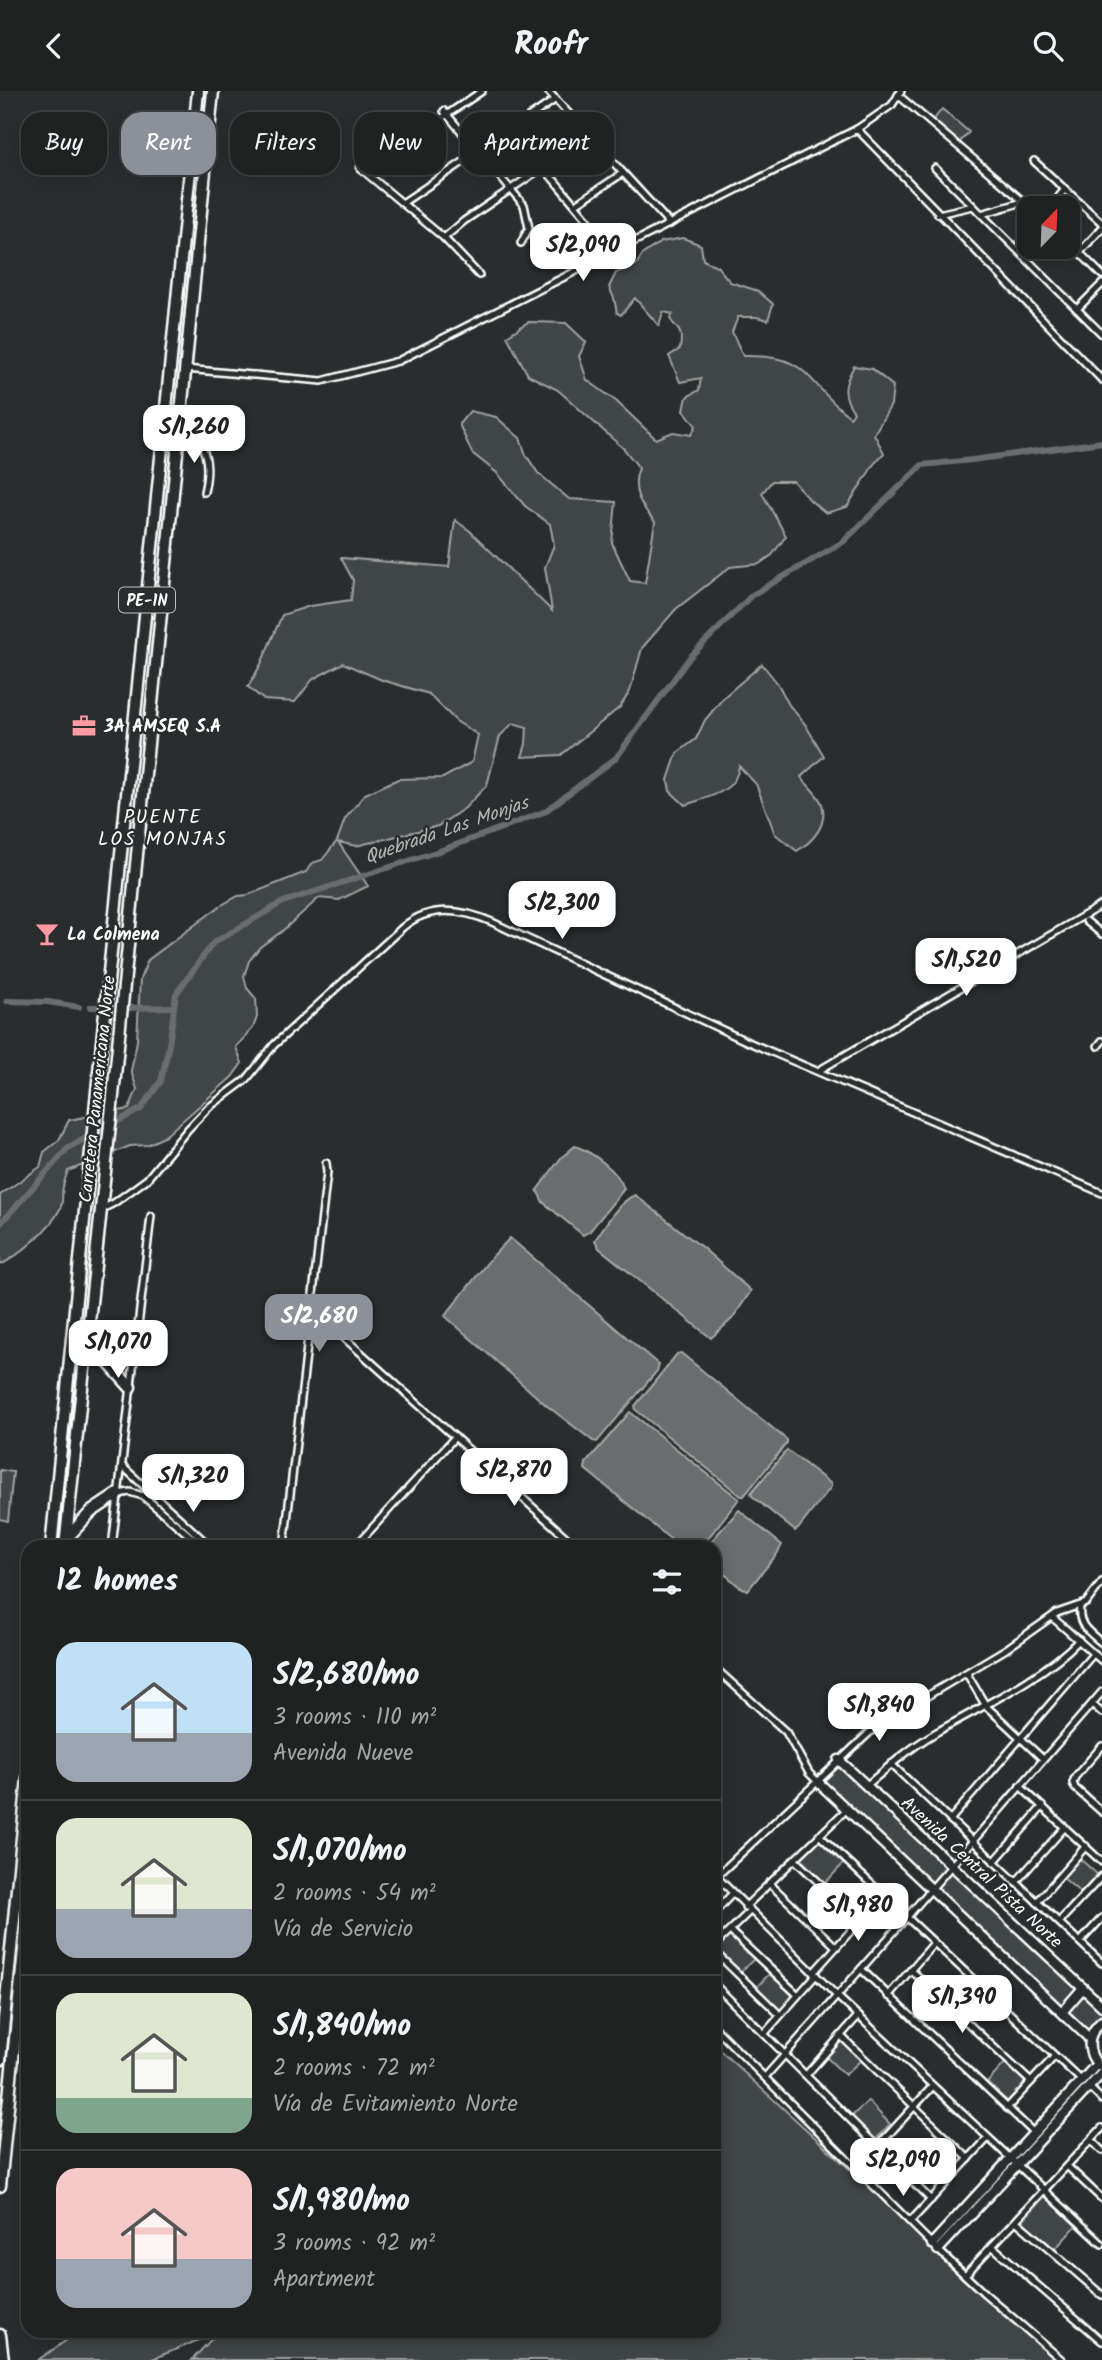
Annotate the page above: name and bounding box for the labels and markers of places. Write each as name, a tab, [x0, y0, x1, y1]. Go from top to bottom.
pin: S/2,090	[518, 223, 648, 283]
pin: S/1,260	[129, 405, 259, 465]
office icon: 3A AMSEQ S.A	[70, 712, 98, 740]
place label: 3A AMSEQ S.A	[103, 713, 221, 742]
pin: S/2,300	[497, 881, 627, 941]
bar icon: La Colmena	[33, 920, 61, 948]
place label: La Colmena	[67, 921, 160, 950]
pin: S/1,520	[901, 939, 1031, 998]
pin: S/2,680	[254, 1295, 384, 1354]
pin: S/1,070	[53, 1321, 183, 1380]
pin: S/2,870	[449, 1449, 579, 1508]
pin: S/1,320	[128, 1455, 258, 1514]
pin: S/1,840	[814, 1683, 944, 1743]
pin: S/1,980	[793, 1883, 923, 1943]
pin: S/1,390	[897, 1975, 1027, 2035]
pin: S/2,090	[838, 2139, 968, 2198]

